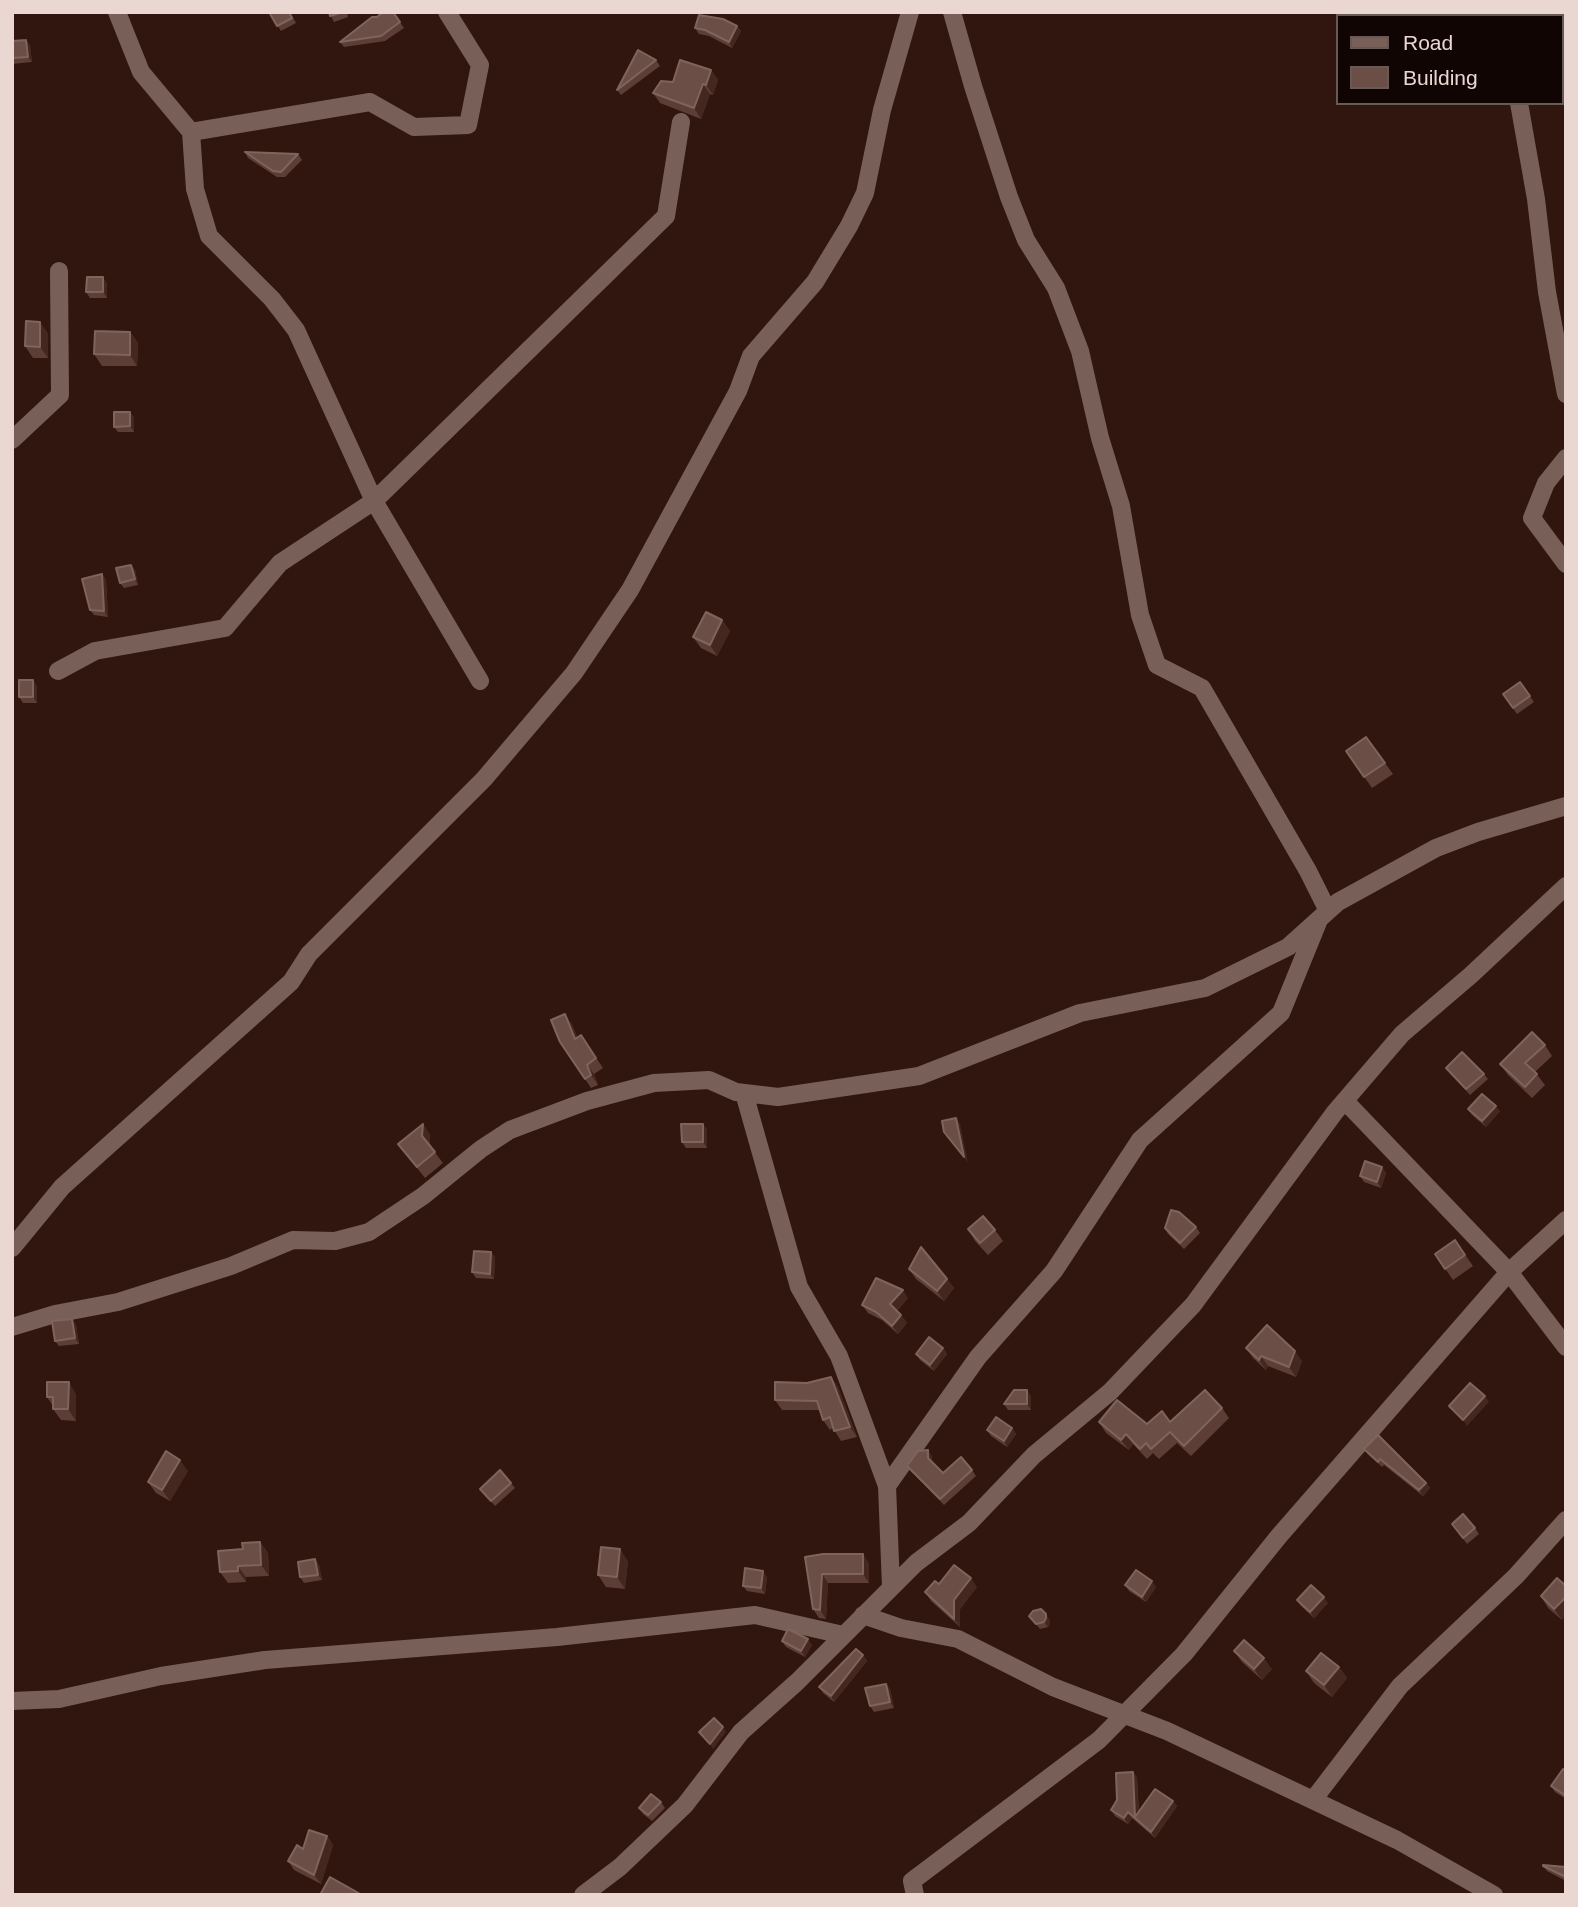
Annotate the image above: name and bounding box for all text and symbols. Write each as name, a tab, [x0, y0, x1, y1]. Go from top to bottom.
legend	[1336, 14, 1564, 105]
text: Road	[1403, 31, 1453, 54]
text: Building	[1403, 66, 1478, 89]

